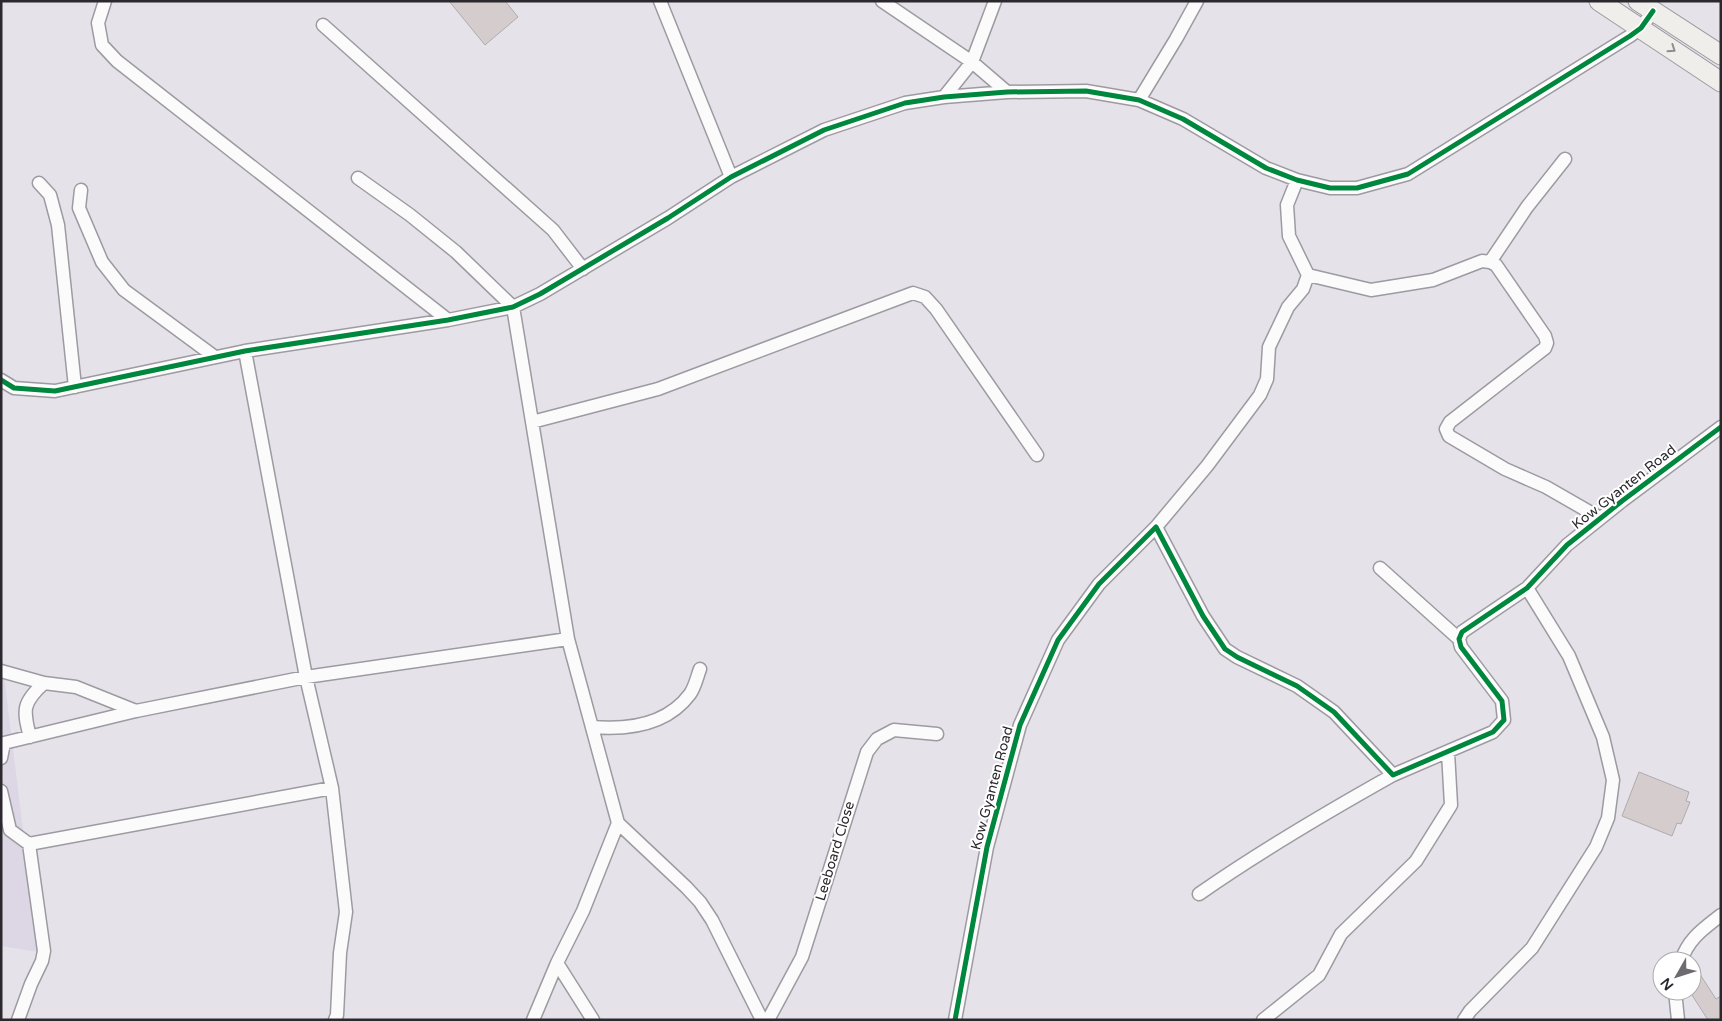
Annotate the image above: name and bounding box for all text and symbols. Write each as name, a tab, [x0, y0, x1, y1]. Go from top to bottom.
one-way arrow	[1666, 43, 1676, 52]
street label: Kow Gyanten Road	[1569, 441, 1679, 533]
street label: Kow Gyanten Road	[967, 724, 1017, 852]
street label: Leeboard Close	[812, 799, 858, 903]
north arrow	[1652, 951, 1702, 1001]
text: N	[1657, 974, 1677, 994]

